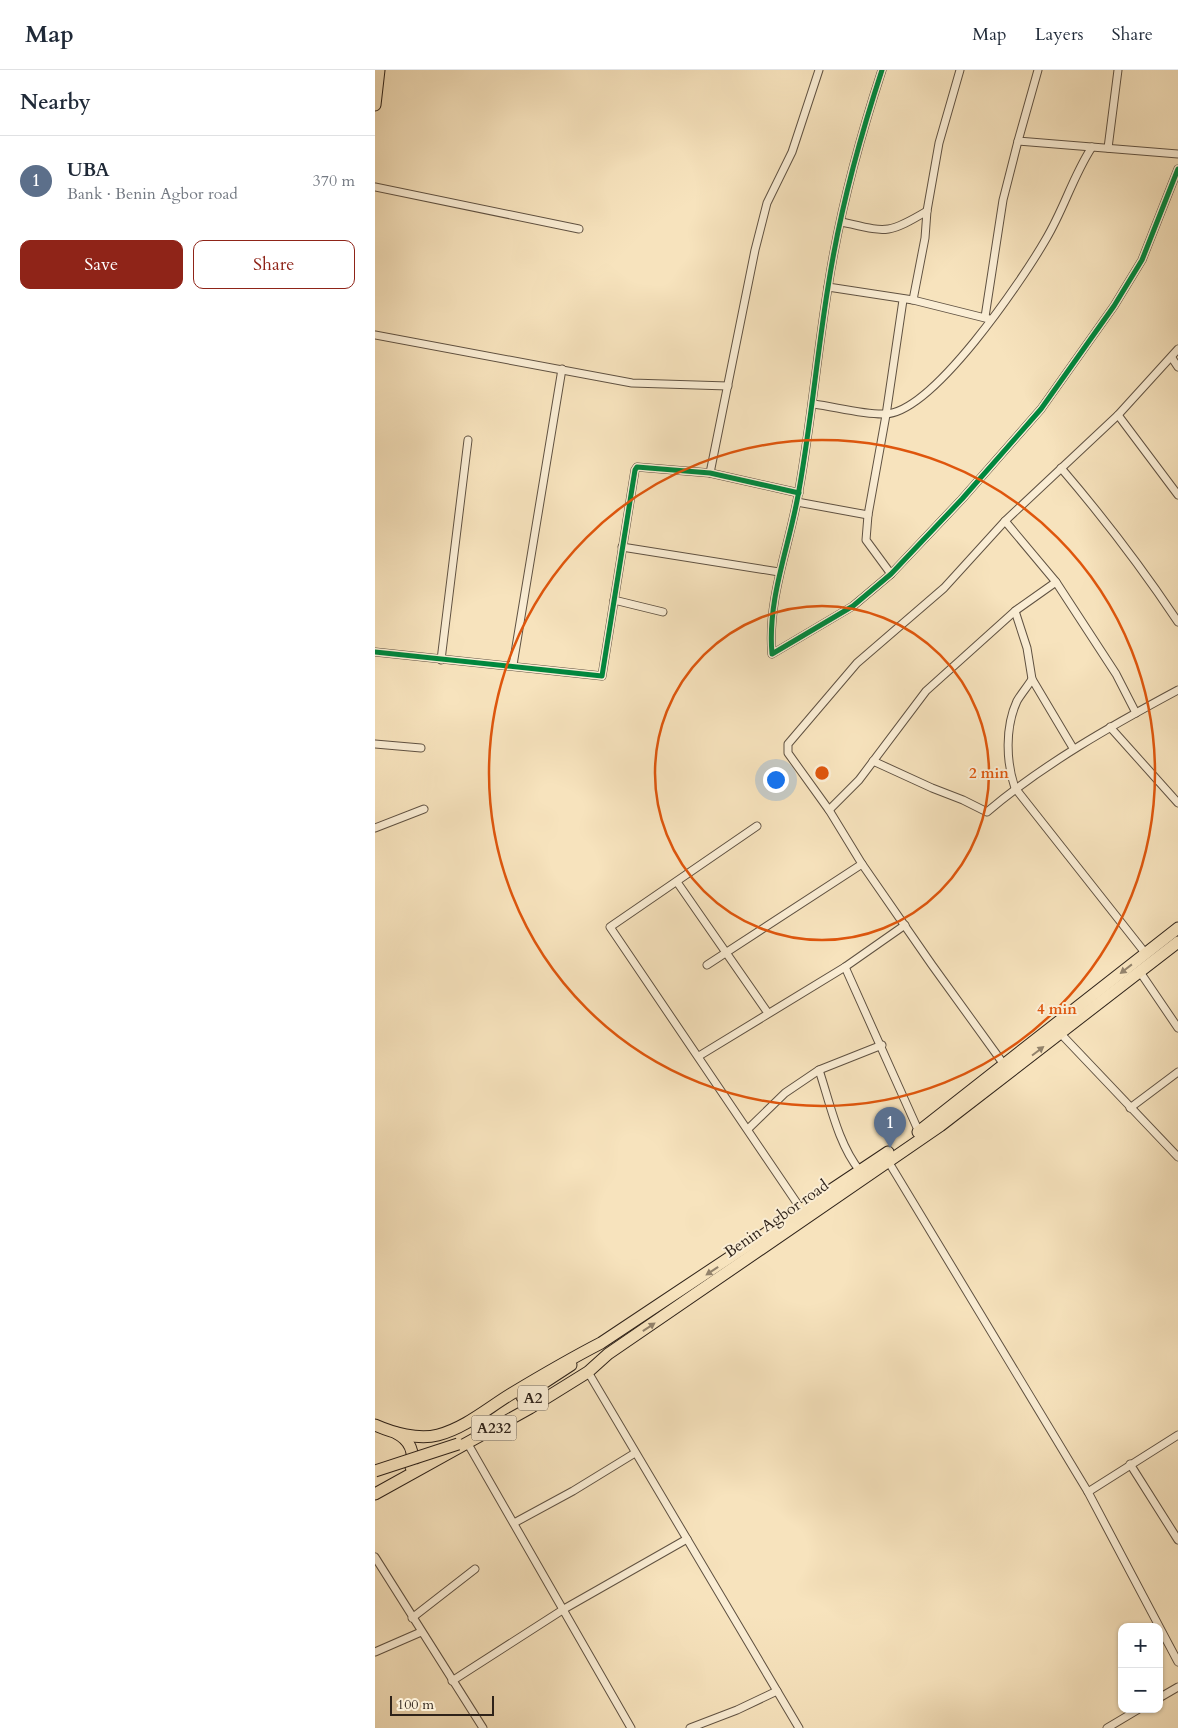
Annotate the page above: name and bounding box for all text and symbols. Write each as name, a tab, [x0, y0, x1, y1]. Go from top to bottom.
text: Map	[25, 18, 74, 51]
text: Map	[972, 22, 1007, 47]
text: Layers	[1035, 22, 1084, 47]
text: Share	[1112, 22, 1153, 47]
text: Nearby	[20, 88, 91, 117]
text: UBA	[67, 157, 110, 183]
text: 1	[32, 170, 40, 192]
text: 370 m	[313, 170, 355, 192]
text: Bank · Benin Agbor road	[67, 183, 238, 205]
button: Save	[20, 240, 183, 289]
button: Share	[193, 240, 355, 289]
text: 2 min	[969, 763, 1009, 783]
centre of rings	[813, 764, 831, 782]
your location	[763, 767, 789, 793]
one-way arrow	[1120, 964, 1133, 975]
text: 4 min	[1037, 999, 1077, 1019]
one-way arrow	[1031, 1046, 1044, 1057]
pin: 1	[874, 1107, 906, 1148]
street label: Benin Agbor road	[720, 1174, 834, 1263]
one-way arrow	[705, 1266, 719, 1276]
one-way arrow	[642, 1322, 656, 1332]
road number: A2	[518, 1386, 548, 1410]
road number: A232	[471, 1416, 517, 1440]
map controls	[1118, 1623, 1163, 1713]
button: +	[1118, 1623, 1163, 1668]
button: −	[1118, 1668, 1163, 1713]
scale bar	[390, 1693, 494, 1716]
text: 100 m	[397, 1695, 434, 1714]

